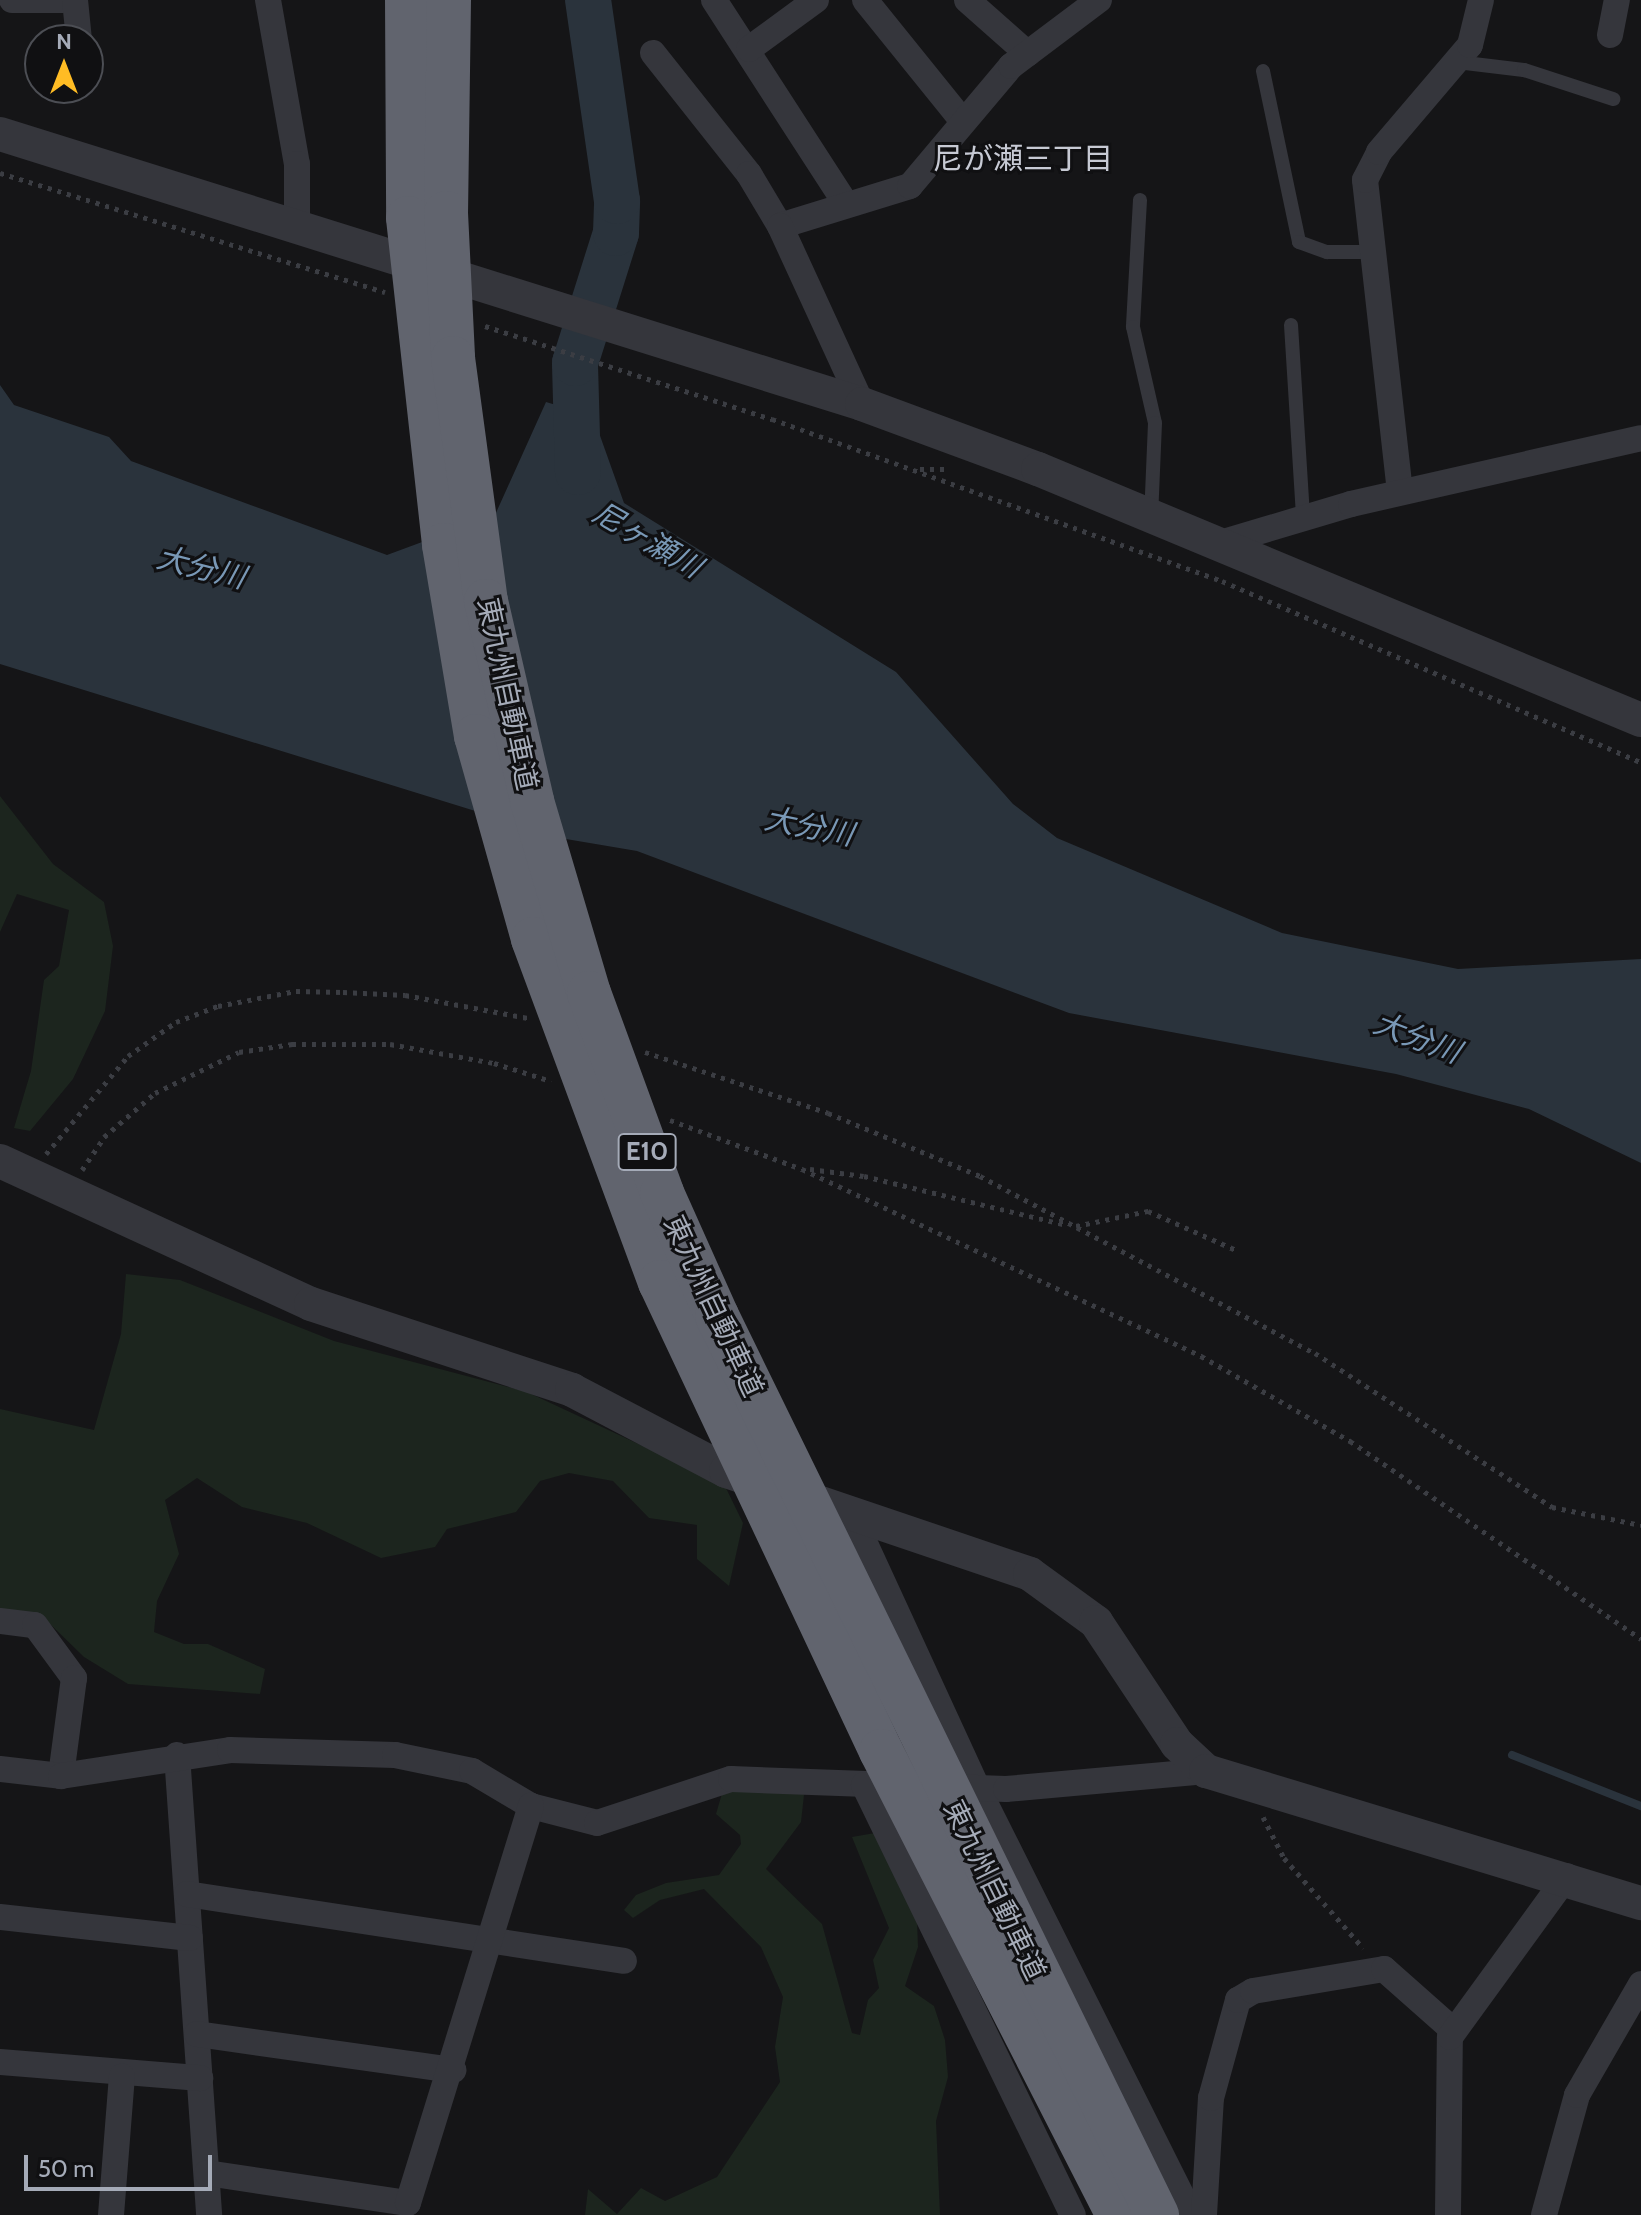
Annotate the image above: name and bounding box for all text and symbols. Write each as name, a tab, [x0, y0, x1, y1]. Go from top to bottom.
north arrow	[24, 24, 104, 104]
text: N	[56, 28, 72, 55]
district label: 尼が瀬三丁目	[933, 141, 1113, 177]
water label: 尼ヶ瀬川	[586, 494, 708, 586]
water label: 大分川	[153, 540, 249, 596]
street label: 東九州自動車道	[471, 595, 545, 793]
water label: 大分川	[761, 801, 857, 853]
water label: 大分川	[1369, 1005, 1465, 1071]
road number: E10	[617, 1130, 677, 1174]
street label: 東九州自動車道	[657, 1210, 771, 1402]
street label: 東九州自動車道	[937, 1795, 1053, 1985]
scale bar	[28, 2139, 216, 2189]
text: 50 m	[38, 2154, 94, 2183]

